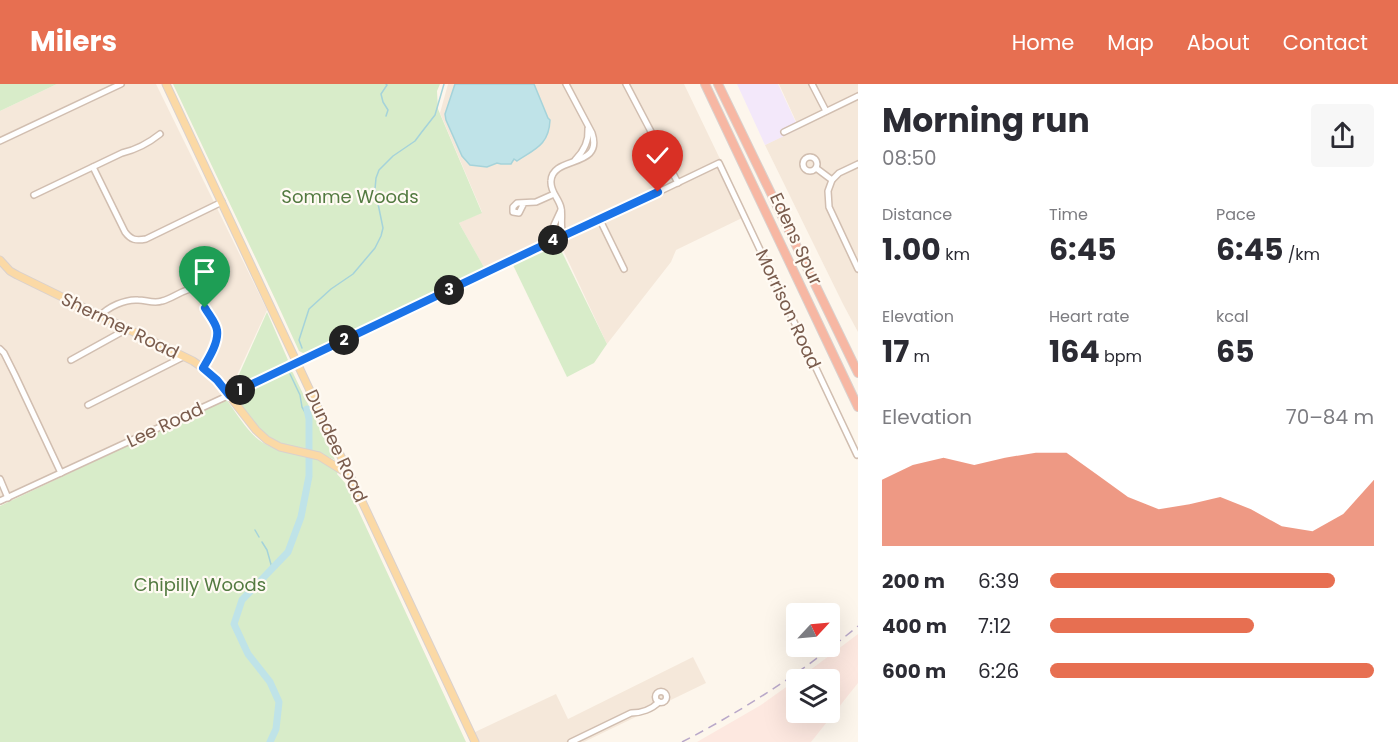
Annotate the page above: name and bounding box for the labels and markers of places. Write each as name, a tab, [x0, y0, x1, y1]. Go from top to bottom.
pin	[632, 130, 683, 192]
pin: 4	[538, 225, 568, 255]
pin	[179, 246, 230, 308]
pin: 3	[434, 275, 464, 305]
pin: 2	[329, 325, 359, 355]
pin: 1	[225, 375, 255, 405]

